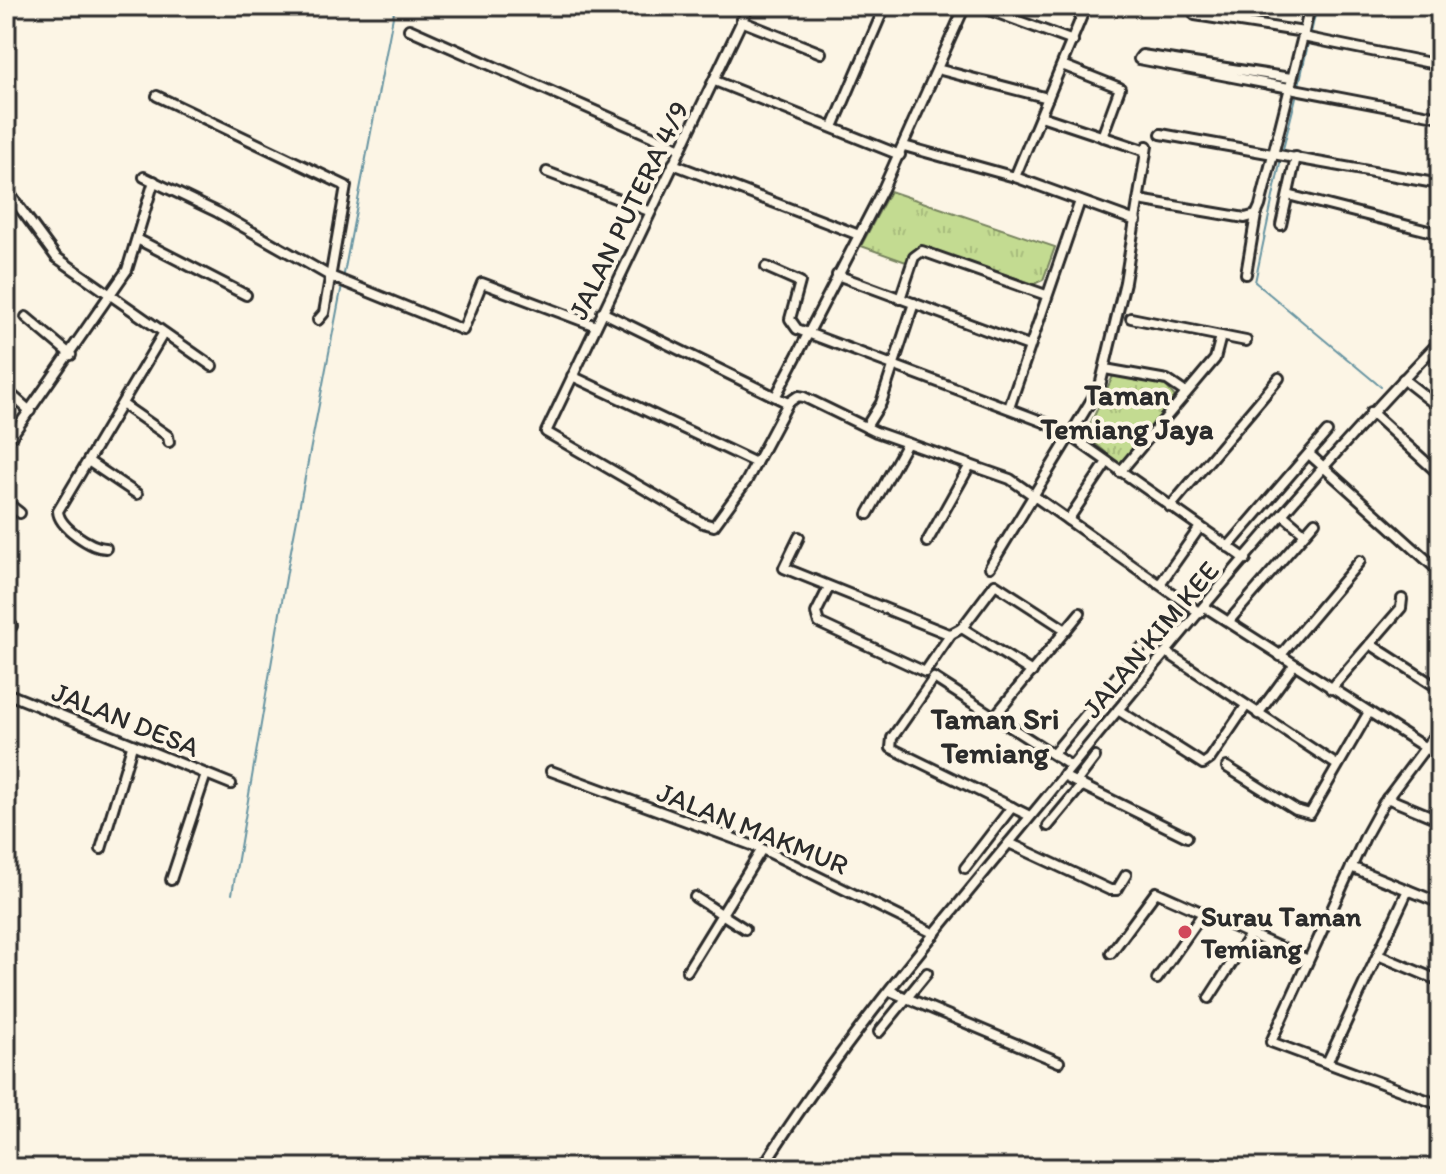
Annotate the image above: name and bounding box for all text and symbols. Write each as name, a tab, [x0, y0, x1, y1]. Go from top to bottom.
street label: JALAN PUTERA 4/9	[560, 95, 696, 325]
district label: Taman Temiang Jaya	[1040, 376, 1214, 447]
street label: JALAN KIM KEE	[1074, 554, 1226, 724]
street label: JALAN DESA	[47, 674, 205, 764]
district label: Taman Sri Temiang	[930, 700, 1059, 771]
street label: JALAN MAKMUR	[652, 774, 854, 882]
place label: Surau Taman Temiang	[1200, 899, 1362, 965]
marker: Surau Taman Temiang	[1176, 923, 1194, 941]

